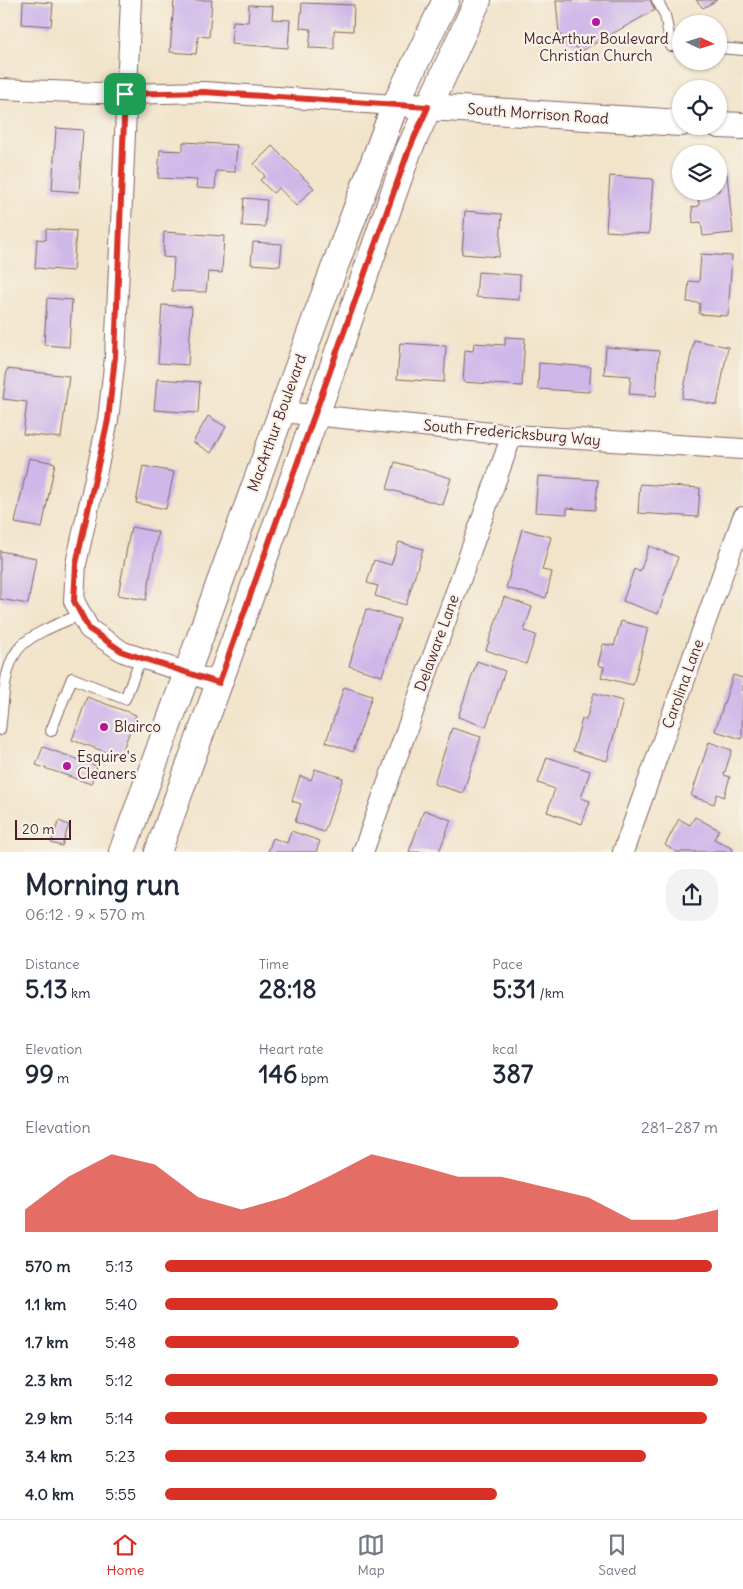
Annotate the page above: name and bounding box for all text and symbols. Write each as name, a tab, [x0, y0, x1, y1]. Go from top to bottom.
north arrow	[672, 15, 728, 70]
map controls	[672, 15, 727, 200]
marker: MacArthur Boulevard Christian Church	[590, 16, 602, 28]
place label: MacArthur Boulevard Christian Church	[523, 29, 669, 65]
pin	[104, 73, 146, 115]
icon: arrive	[111, 80, 139, 108]
button: locate	[672, 80, 727, 135]
street label: South Morrison Road	[467, 99, 609, 128]
button: layers	[672, 145, 727, 200]
street label: MacArthur Boulevard	[243, 351, 310, 494]
street label: South Fredericksburg Way	[423, 415, 602, 450]
street label: Delaware Lane	[410, 592, 463, 694]
street label: Carolina Lane	[658, 637, 707, 731]
place label: Blairco	[114, 717, 161, 736]
marker: Blairco	[98, 721, 110, 733]
place label: Esquire's Cleaners	[77, 747, 137, 783]
marker: Esquire's Cleaners	[61, 760, 73, 772]
scale bar	[15, 816, 71, 840]
text: 20 m	[22, 820, 55, 838]
text: Morning run	[25, 867, 180, 903]
button: share	[666, 869, 718, 921]
text: 06:12 · 9 × 570 m	[25, 904, 145, 924]
text: Distance	[25, 955, 80, 973]
text: Time	[259, 955, 289, 973]
text: Pace	[492, 955, 523, 973]
text: 5.13	[25, 973, 68, 1005]
text: 28:18	[259, 973, 317, 1005]
text: 5:31	[492, 973, 536, 1005]
text: km	[68, 984, 90, 1002]
text: /km	[536, 984, 564, 1002]
text: Elevation	[25, 1040, 82, 1058]
text: Heart rate	[259, 1040, 324, 1058]
text: kcal	[492, 1040, 518, 1058]
text: 99	[25, 1058, 54, 1090]
text: 146	[259, 1058, 297, 1090]
text: 387	[492, 1058, 533, 1090]
text: m	[54, 1069, 69, 1087]
text: bpm	[297, 1069, 329, 1087]
text: Elevation	[25, 1117, 91, 1137]
text: 281–287 m	[641, 1117, 718, 1137]
text: 570 m	[25, 1256, 70, 1276]
text: 5:13	[105, 1256, 133, 1276]
text: 1.1 km	[25, 1294, 66, 1314]
text: 5:40	[105, 1294, 138, 1314]
text: 1.7 km	[25, 1332, 69, 1352]
text: 5:48	[105, 1332, 136, 1352]
text: 2.3 km	[25, 1370, 72, 1390]
text: 5:12	[105, 1370, 133, 1390]
text: 2.9 km	[25, 1408, 72, 1428]
text: 5:14	[105, 1408, 133, 1428]
text: 3.4 km	[25, 1446, 72, 1466]
text: 5:23	[105, 1446, 136, 1466]
text: 4.0 km	[25, 1484, 74, 1504]
text: 5:55	[105, 1484, 136, 1504]
tab: Home	[106, 1531, 144, 1579]
tab: Map	[357, 1531, 385, 1579]
tab: Saved	[598, 1531, 636, 1579]

